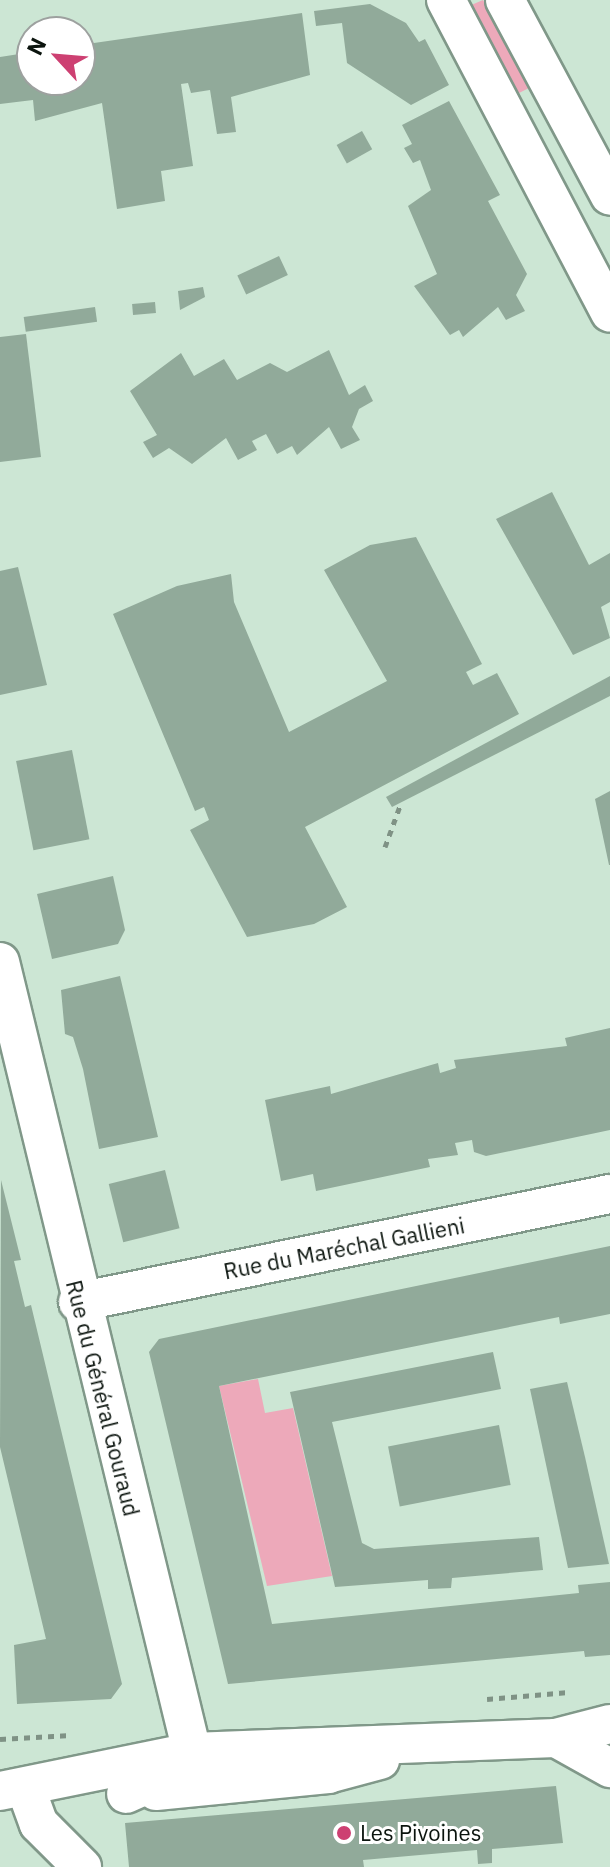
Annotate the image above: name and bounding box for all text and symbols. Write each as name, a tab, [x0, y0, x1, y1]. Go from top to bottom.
north arrow	[16, 16, 96, 96]
text: N	[19, 33, 52, 60]
street label: Rue du Maréchal Gallieni	[221, 1212, 467, 1284]
street label: Rue du Général Gouraud	[61, 1277, 145, 1519]
place label: Les Pivoines	[360, 1820, 481, 1846]
marker: Les Pivoines	[335, 1824, 353, 1842]

